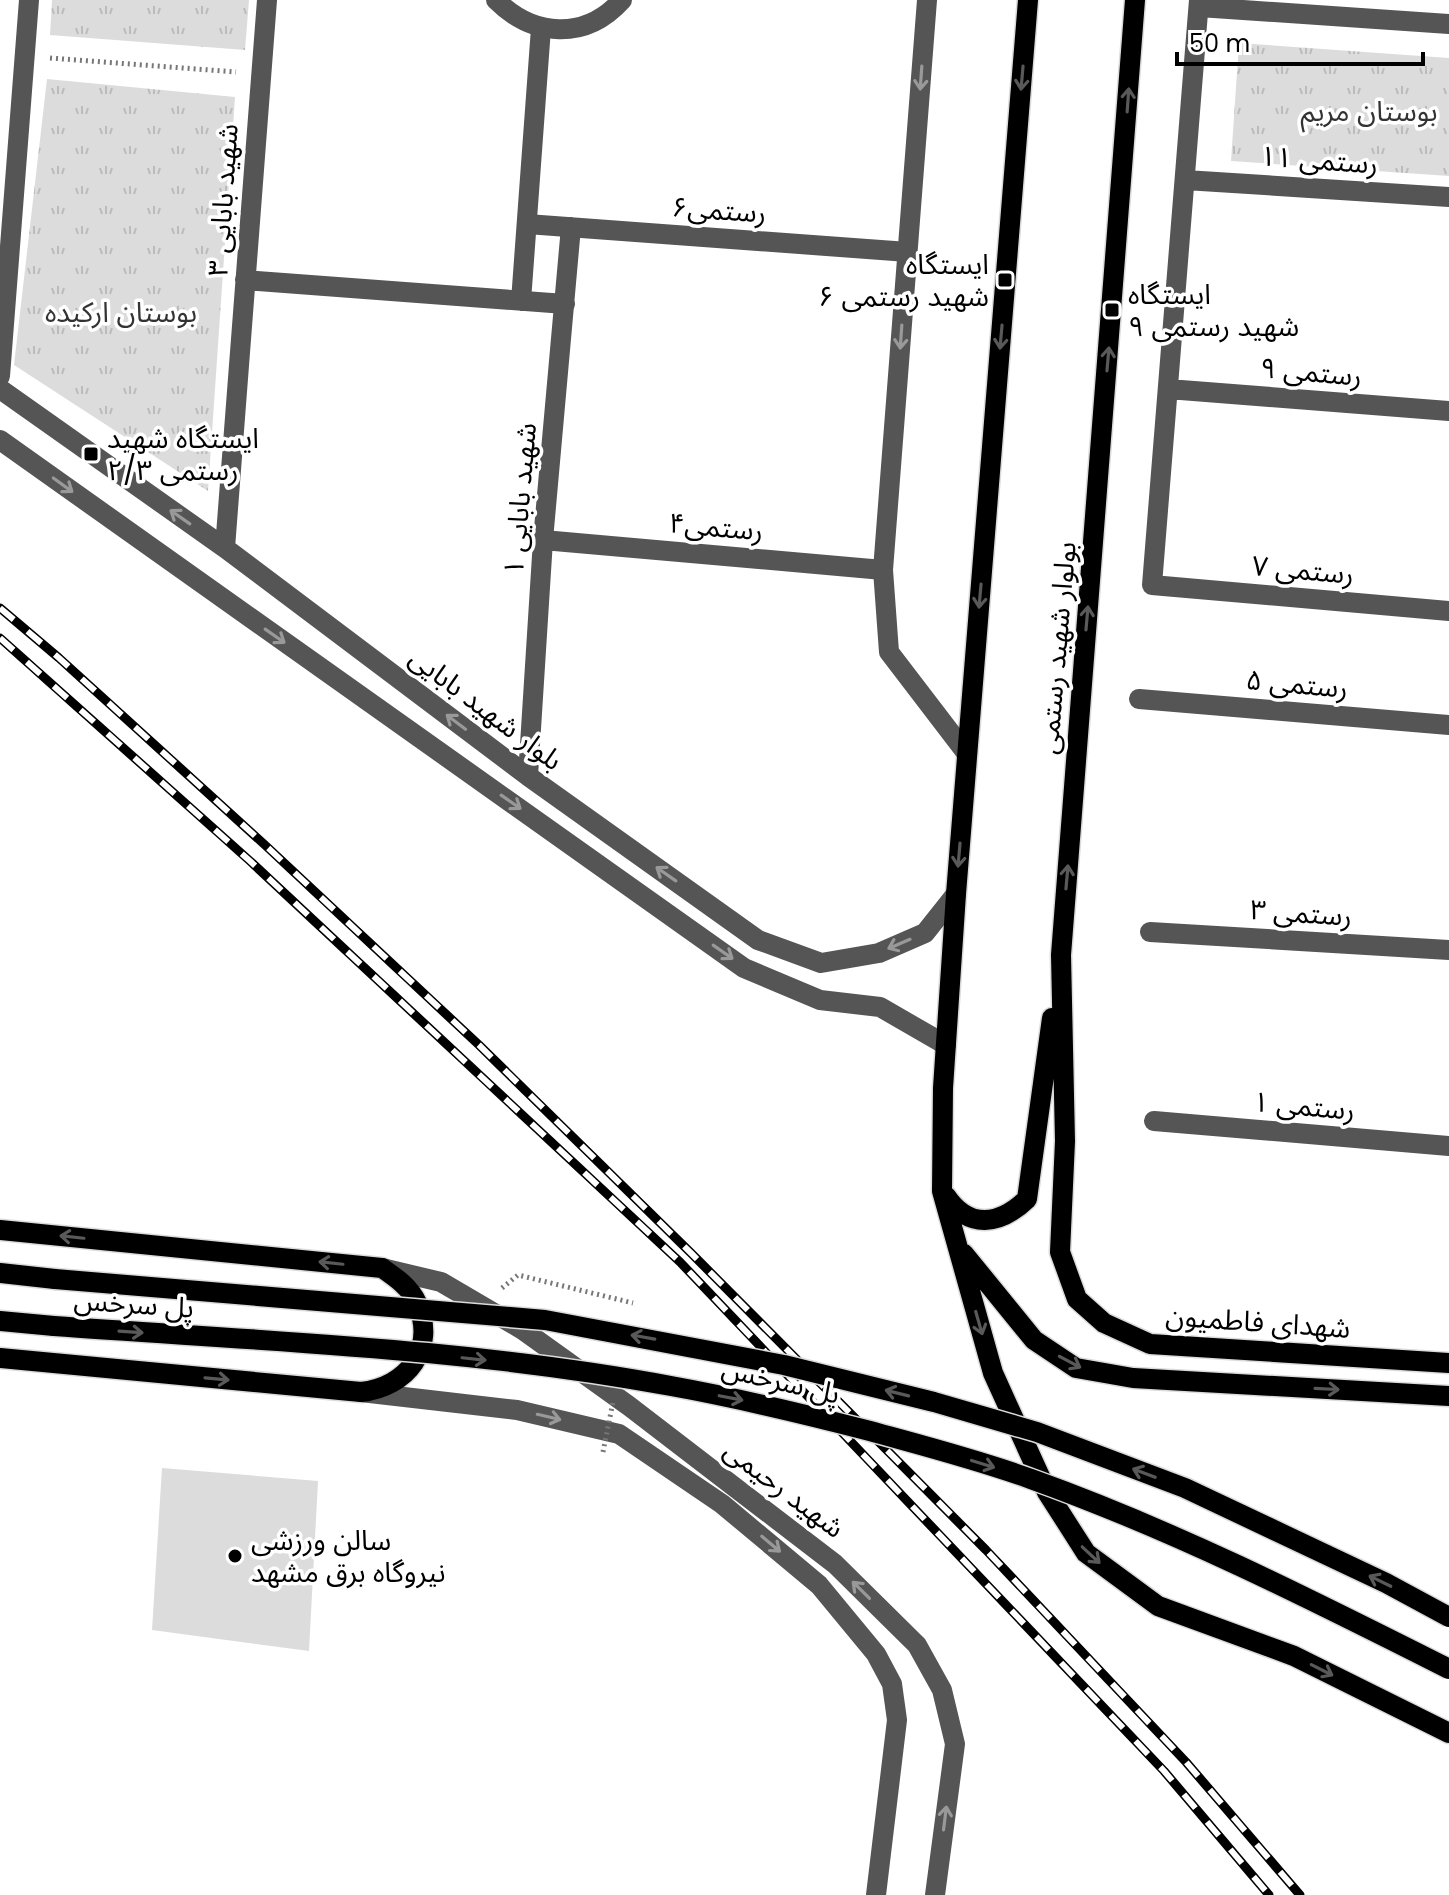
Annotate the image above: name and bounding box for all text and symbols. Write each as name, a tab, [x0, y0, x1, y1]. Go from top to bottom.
scale bar	[1177, 16, 1423, 66]
text: 50 m	[1189, 27, 1250, 60]
one-way arrow	[913, 64, 928, 91]
one-way arrow	[1014, 64, 1029, 91]
one-way arrow	[1121, 87, 1136, 113]
park label: بوستان مریم	[1300, 92, 1438, 133]
street label: شهید بابایی ۳	[198, 122, 248, 278]
street label: رستمی ۱۱	[1259, 136, 1379, 184]
street label: رستمی۶	[670, 187, 768, 233]
place label: ایستگاه شهید رستمی ۶	[818, 245, 989, 316]
marker: ایستگاه شهید رستمی ۶	[996, 271, 1014, 289]
place label: ایستگاه شهید رستمی ۹	[1128, 275, 1299, 346]
park label: بوستان ارکیده	[45, 293, 197, 332]
marker: ایستگاه شهید رستمی ۹	[1103, 301, 1121, 319]
one-way arrow	[893, 323, 908, 350]
one-way arrow	[993, 323, 1008, 350]
one-way arrow	[1101, 346, 1116, 373]
street label: رستمی ۹	[1258, 348, 1364, 396]
place label: ایستگاه شهید رستمی ۲/۳	[107, 419, 259, 490]
street label: شهید بابایی ۱	[494, 421, 546, 577]
marker: ایستگاه شهید رستمی ۲/۳	[82, 445, 100, 463]
one-way arrow	[52, 477, 74, 493]
street label: رستمی۴	[667, 503, 765, 551]
one-way arrow	[169, 508, 191, 525]
street label: بولوار شهید رستمی	[1028, 540, 1086, 756]
street label: رستمی ۷	[1250, 546, 1356, 594]
one-way arrow	[972, 582, 987, 609]
one-way arrow	[1080, 605, 1095, 632]
one-way arrow	[264, 628, 286, 644]
street label: بلوار شهید بابایی	[401, 638, 571, 780]
street label: رستمی ۵	[1244, 660, 1350, 708]
one-way arrow	[446, 713, 467, 730]
one-way arrow	[499, 794, 521, 810]
one-way arrow	[951, 841, 966, 868]
one-way arrow	[1060, 864, 1075, 891]
one-way arrow	[656, 866, 678, 882]
street label: رستمی ۳	[1249, 890, 1353, 936]
one-way arrow	[887, 938, 911, 953]
one-way arrow	[711, 944, 733, 960]
street label: رستمی ۱	[1251, 1082, 1357, 1130]
one-way arrow	[59, 1230, 86, 1245]
one-way arrow	[318, 1255, 345, 1270]
street label: پل سرخس	[73, 1280, 195, 1328]
street label: شهدای فاطمیون	[1164, 1296, 1352, 1348]
one-way arrow	[973, 1310, 988, 1336]
one-way arrow	[117, 1325, 144, 1340]
one-way arrow	[630, 1329, 656, 1344]
street label: پل سرخس	[718, 1348, 844, 1414]
one-way arrow	[460, 1352, 487, 1367]
one-way arrow	[1058, 1355, 1082, 1371]
one-way arrow	[203, 1372, 230, 1387]
one-way arrow	[1314, 1382, 1340, 1397]
one-way arrow	[884, 1384, 910, 1399]
one-way arrow	[718, 1391, 744, 1406]
one-way arrow	[536, 1411, 561, 1426]
street label: شهید رحیمی	[716, 1431, 852, 1547]
one-way arrow	[969, 1457, 995, 1472]
one-way arrow	[1132, 1465, 1156, 1479]
place label: سالن ورزشی نیروگاه برق مشهد	[251, 1521, 446, 1592]
one-way arrow	[760, 1535, 781, 1553]
one-way arrow	[1081, 1546, 1101, 1565]
marker: سالن ورزشی نیروگاه برق مشهد	[226, 1547, 244, 1565]
one-way arrow	[1369, 1572, 1392, 1587]
one-way arrow	[851, 1580, 871, 1599]
one-way arrow	[1309, 1662, 1333, 1678]
one-way arrow	[938, 1806, 953, 1831]

